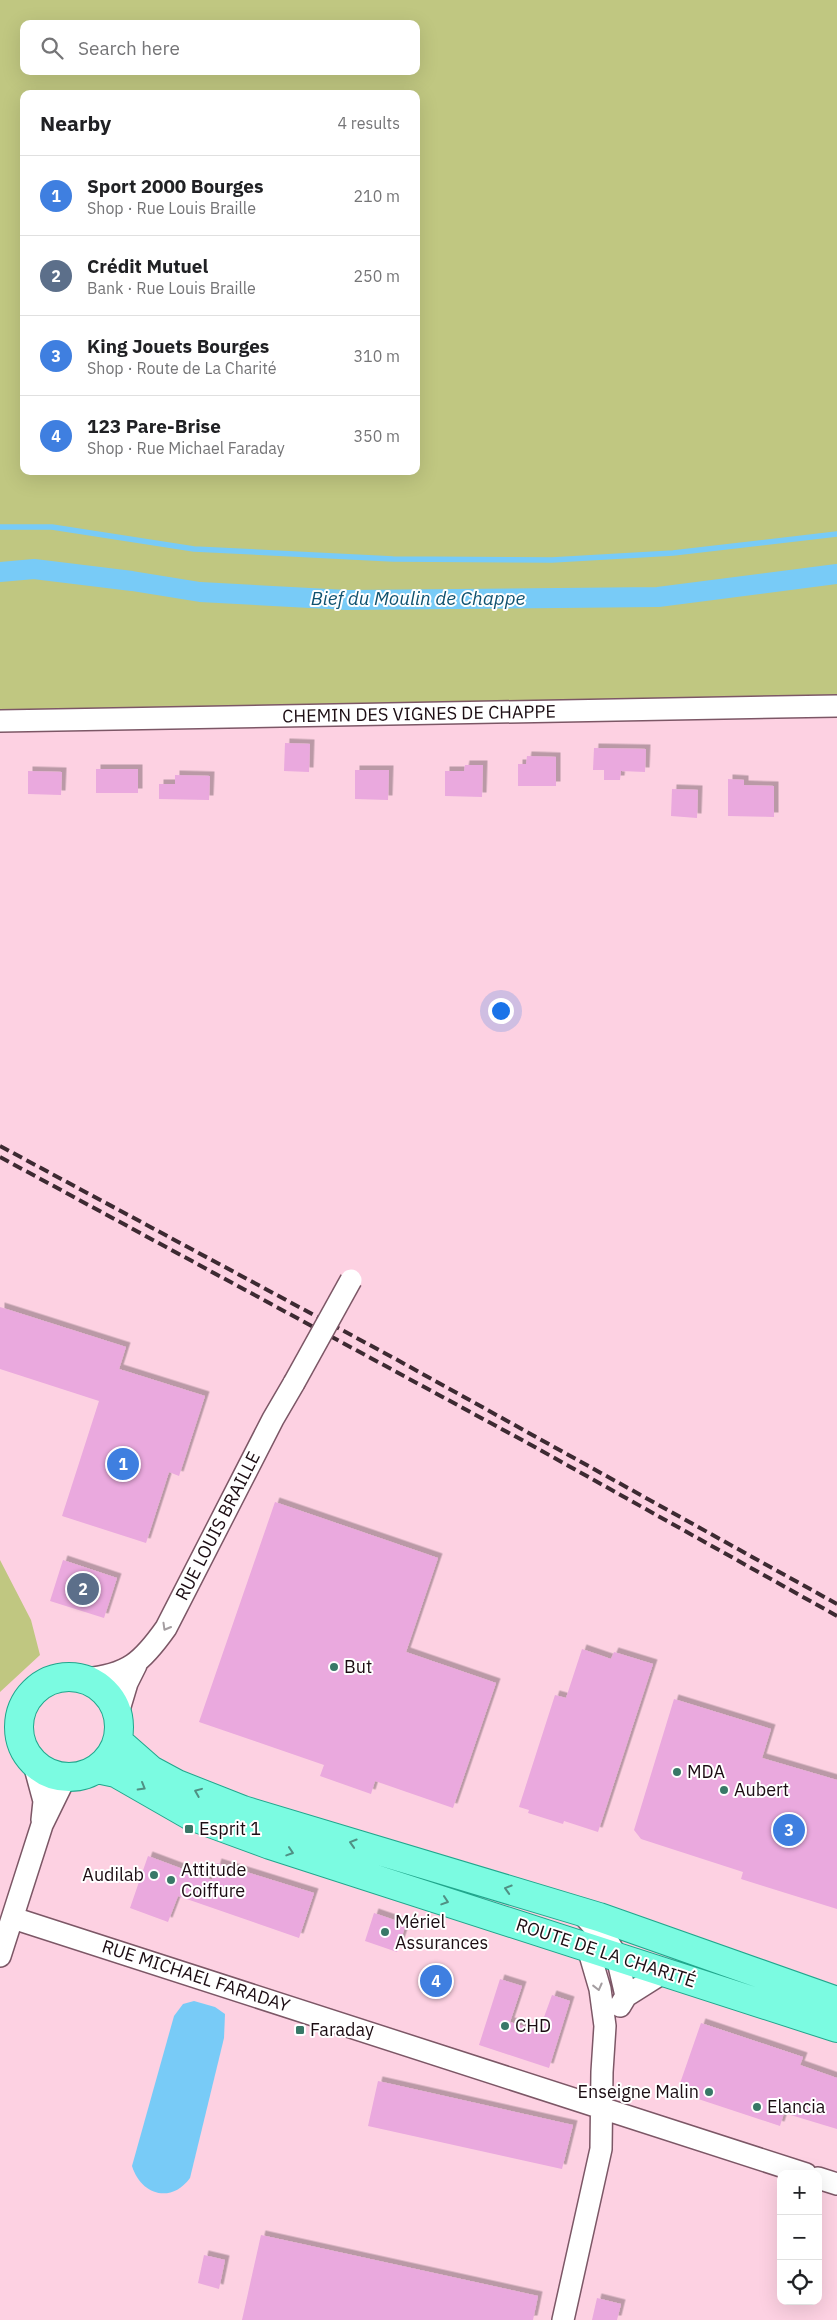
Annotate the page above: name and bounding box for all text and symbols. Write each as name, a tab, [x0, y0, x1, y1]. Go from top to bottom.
search box	[20, 20, 420, 75]
icon: search	[38, 34, 66, 62]
text: Search here	[78, 36, 180, 60]
text: Nearby	[40, 109, 111, 137]
text: 4 results	[337, 113, 400, 133]
text: Sport 2000 Bourges	[87, 174, 263, 198]
text: 1	[51, 186, 61, 206]
text: 210 m	[353, 186, 400, 206]
text: Shop · Rue Louis Braille	[87, 198, 256, 218]
text: Crédit Mutuel	[87, 254, 208, 278]
text: 2	[51, 266, 61, 286]
text: 250 m	[353, 266, 400, 286]
text: Bank · Rue Louis Braille	[87, 278, 256, 298]
text: King Jouets Bourges	[87, 334, 269, 358]
text: 3	[51, 346, 61, 366]
text: 310 m	[353, 346, 400, 366]
text: Shop · Route de La Charité	[87, 358, 277, 378]
text: 123 Pare-Brise	[87, 414, 221, 438]
text: 4	[51, 426, 61, 446]
text: 350 m	[353, 426, 400, 446]
text: Shop · Rue Michael Faraday	[87, 438, 285, 458]
water label: Bief du Moulin de Chappe	[311, 586, 526, 610]
street label: CHEMIN DES VIGNES DE CHAPPE	[282, 700, 556, 727]
your location	[488, 998, 514, 1024]
pin: 1	[107, 1445, 139, 1483]
street label: RUE LOUIS BRAILLE	[170, 1447, 265, 1604]
pin: 2	[67, 1570, 99, 1608]
one-way arrow	[162, 1622, 172, 1631]
place label: But	[344, 1655, 372, 1678]
marker: But	[328, 1661, 340, 1673]
place label: MDA	[687, 1760, 725, 1783]
marker: MDA	[671, 1766, 683, 1778]
place label: Aubert	[734, 1778, 789, 1801]
one-way arrow	[136, 1781, 145, 1791]
marker: Aubert	[718, 1784, 730, 1796]
one-way arrow	[194, 1788, 203, 1799]
pin: 3	[773, 1811, 805, 1849]
place label: Esprit 1	[199, 1817, 261, 1840]
marker: Esprit 1	[183, 1823, 195, 1835]
one-way arrow	[349, 1838, 357, 1848]
one-way arrow	[286, 1846, 294, 1856]
place label: Attitude Coiffure	[181, 1858, 246, 1902]
place label: Audilab	[82, 1863, 144, 1886]
marker: Audilab	[148, 1869, 160, 1881]
marker: Attitude Coiffure	[165, 1874, 177, 1886]
one-way arrow	[505, 1885, 513, 1895]
one-way arrow	[440, 1896, 449, 1906]
place label: Mériel Assurances	[395, 1910, 488, 1954]
street label: ROUTE DE LA CHARITÉ	[513, 1913, 699, 1993]
marker: Mériel Assurances	[379, 1926, 391, 1938]
street label: RUE MICHAEL FARADAY	[99, 1934, 293, 2017]
pin: 4	[420, 1962, 452, 2000]
one-way arrow	[592, 1982, 603, 1991]
place label: CHD	[515, 2014, 551, 2037]
place label: Faraday	[310, 2018, 374, 2041]
marker: CHD	[499, 2020, 511, 2032]
marker: Faraday	[294, 2024, 306, 2036]
place label: Enseigne Malin	[577, 2080, 699, 2103]
marker: Enseigne Malin	[703, 2086, 715, 2098]
place label: Elancia	[767, 2095, 826, 2118]
marker: Elancia	[751, 2101, 763, 2113]
map controls	[777, 2170, 822, 2305]
button: +	[777, 2170, 822, 2215]
button: −	[777, 2215, 822, 2260]
button: locate	[777, 2260, 822, 2305]

